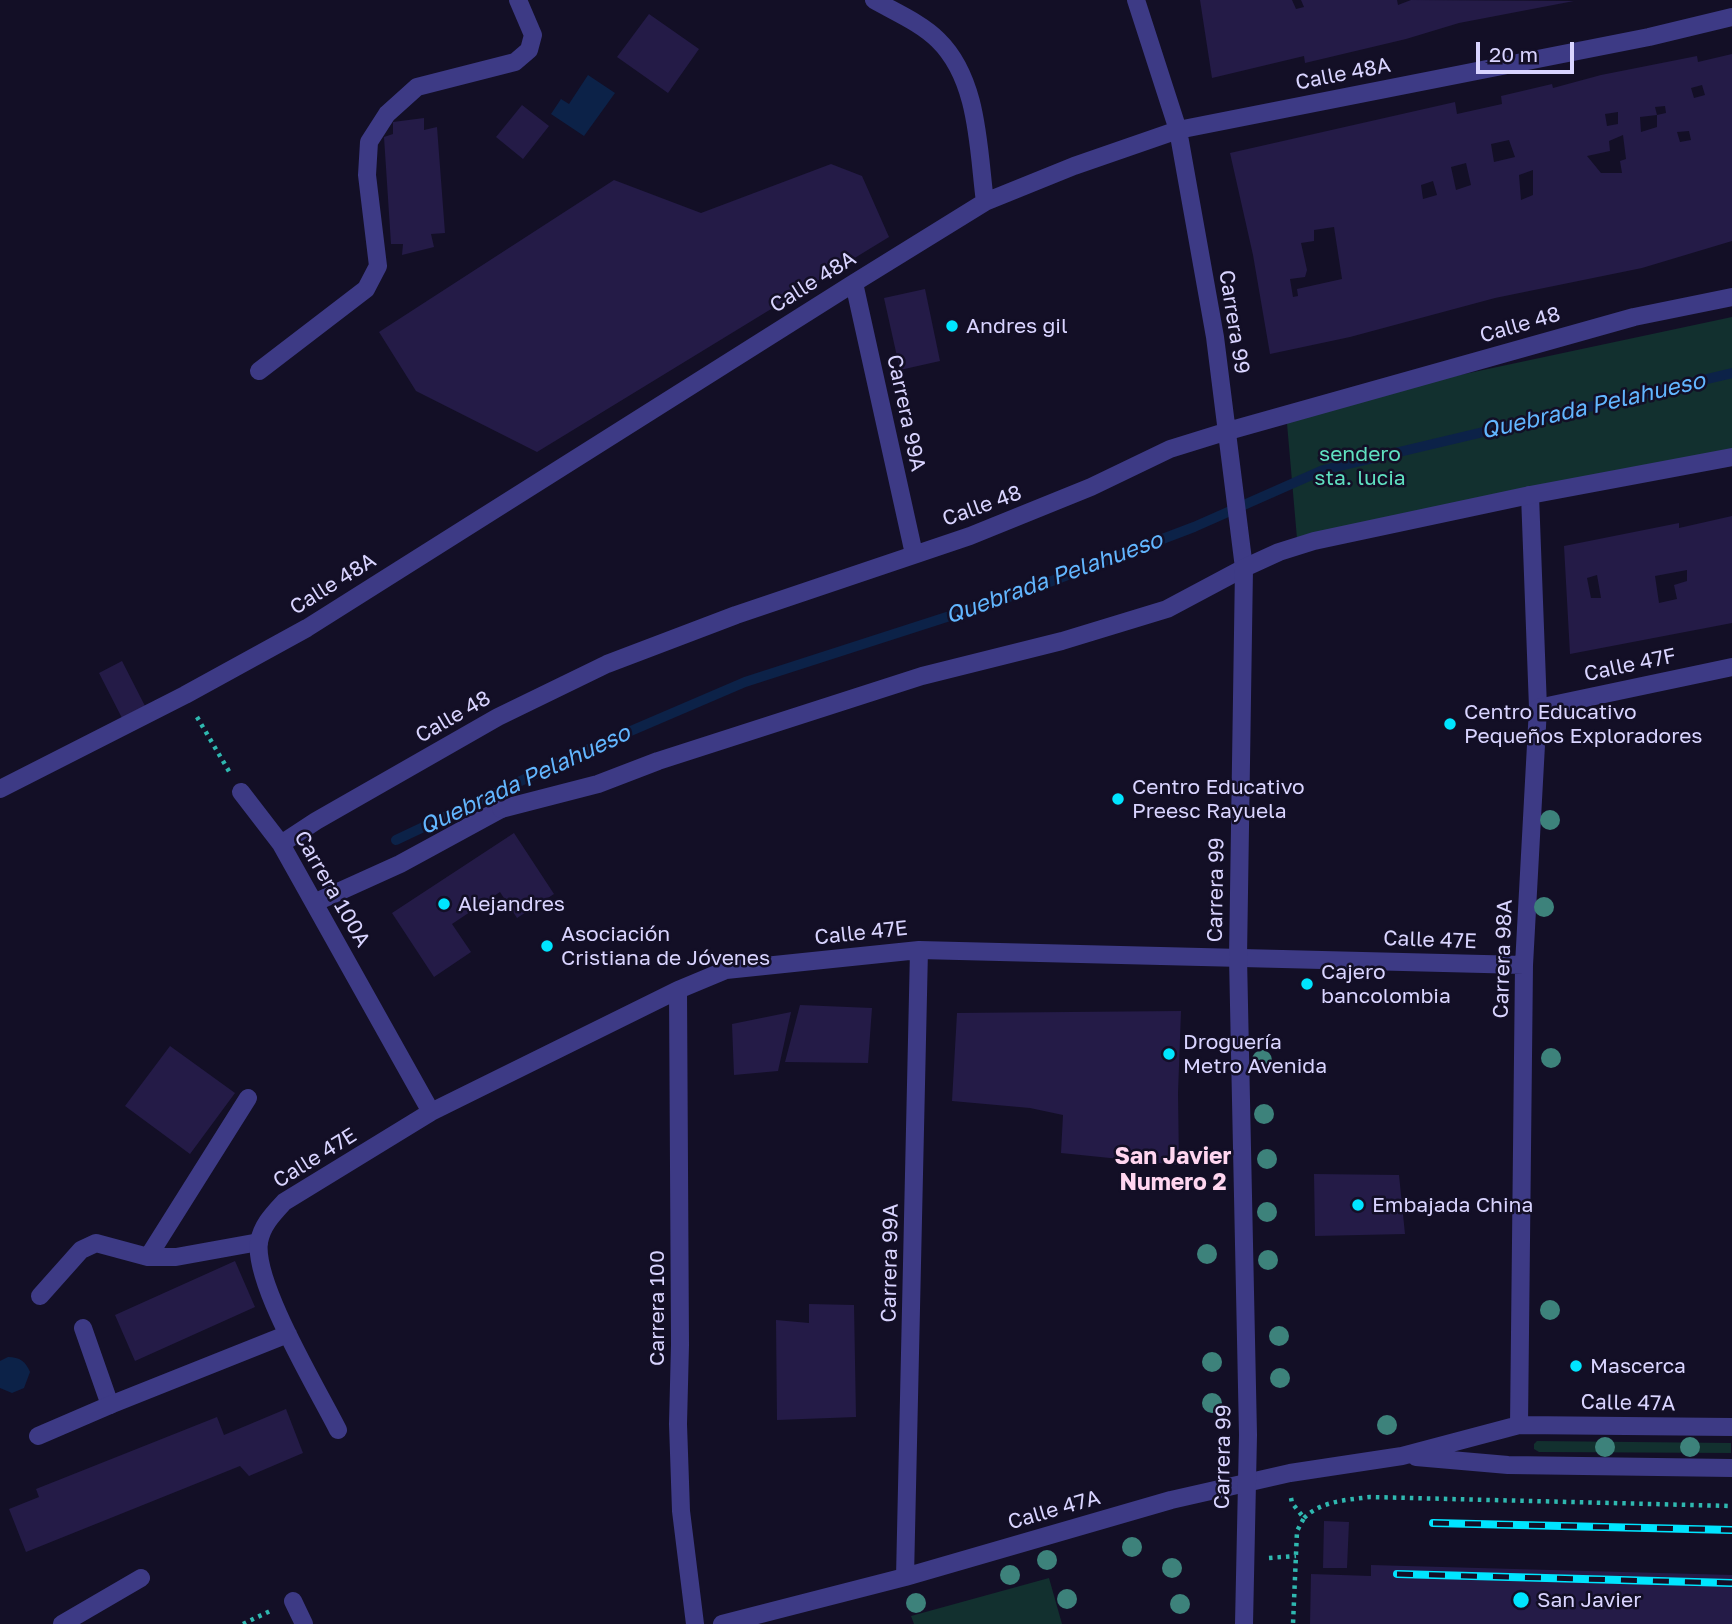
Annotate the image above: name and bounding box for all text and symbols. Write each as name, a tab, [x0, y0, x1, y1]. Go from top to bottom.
scale bar	[1480, 28, 1578, 72]
text: 20 m	[1489, 41, 1538, 67]
street label: Calle 48A	[1293, 52, 1393, 96]
street label: Calle 48A	[765, 246, 861, 318]
street label: Carrera 99	[1213, 268, 1255, 376]
street label: Calle 48	[1477, 302, 1563, 348]
place label: Andres gil	[966, 313, 1068, 339]
marker: Andres gil	[944, 318, 960, 334]
street label: Carrera 99A	[881, 352, 931, 474]
water label: Quebrada Pelahueso	[1478, 367, 1708, 445]
park label: sendero sta. lucia	[1314, 441, 1406, 491]
street label: Calle 48	[939, 480, 1025, 532]
water label: Quebrada Pelahueso	[942, 526, 1166, 630]
street label: Calle 48A	[285, 548, 381, 620]
street label: Calle 47F	[1582, 643, 1678, 687]
street label: Calle 48	[411, 685, 495, 749]
place label: Centro Educativo Pequeños Exploradores	[1464, 699, 1702, 749]
marker: Centro Educativo Pequeños Exploradores	[1442, 716, 1458, 732]
water label: Quebrada Pelahueso	[415, 719, 635, 841]
place label: Centro Educativo Preesc Rayuela	[1132, 774, 1305, 824]
marker: Centro Educativo Preesc Rayuela	[1110, 791, 1126, 807]
street label: Carrera 100A	[289, 826, 375, 952]
street label: Carrera 99	[1202, 837, 1230, 943]
place label: Alejandres	[458, 891, 565, 917]
marker: Alejandres	[436, 896, 452, 912]
street label: Carrera 98A	[1488, 899, 1518, 1019]
street label: Calle 47E	[813, 916, 909, 950]
place label: Asociación Cristiana de Jóvenes	[561, 921, 770, 971]
street label: Calle 47E	[1383, 926, 1477, 954]
marker: Asociación Cristiana de Jóvenes	[539, 938, 555, 954]
place label: Cajero bancolombia	[1321, 959, 1451, 1009]
marker: Cajero bancolombia	[1299, 976, 1315, 992]
place label: Droguería Metro Avenida	[1183, 1029, 1327, 1079]
marker: Droguería Metro Avenida	[1161, 1046, 1177, 1062]
street label: Calle 47E	[269, 1123, 361, 1193]
district label: San Javier Numero 2	[1114, 1143, 1232, 1197]
place label: Embajada China	[1372, 1192, 1533, 1218]
marker: Embajada China	[1350, 1197, 1366, 1213]
street label: Carrera 99A	[876, 1203, 904, 1323]
street label: Carrera 100	[644, 1250, 670, 1366]
place label: Mascerca	[1590, 1353, 1686, 1379]
marker: Mascerca	[1568, 1358, 1584, 1374]
street label: Calle 47A	[1580, 1390, 1676, 1416]
street label: Carrera 99	[1209, 1404, 1237, 1510]
street label: Calle 47A	[1005, 1485, 1103, 1535]
place label: San Javier	[1537, 1587, 1641, 1613]
marker: San Javier	[1511, 1590, 1531, 1610]

